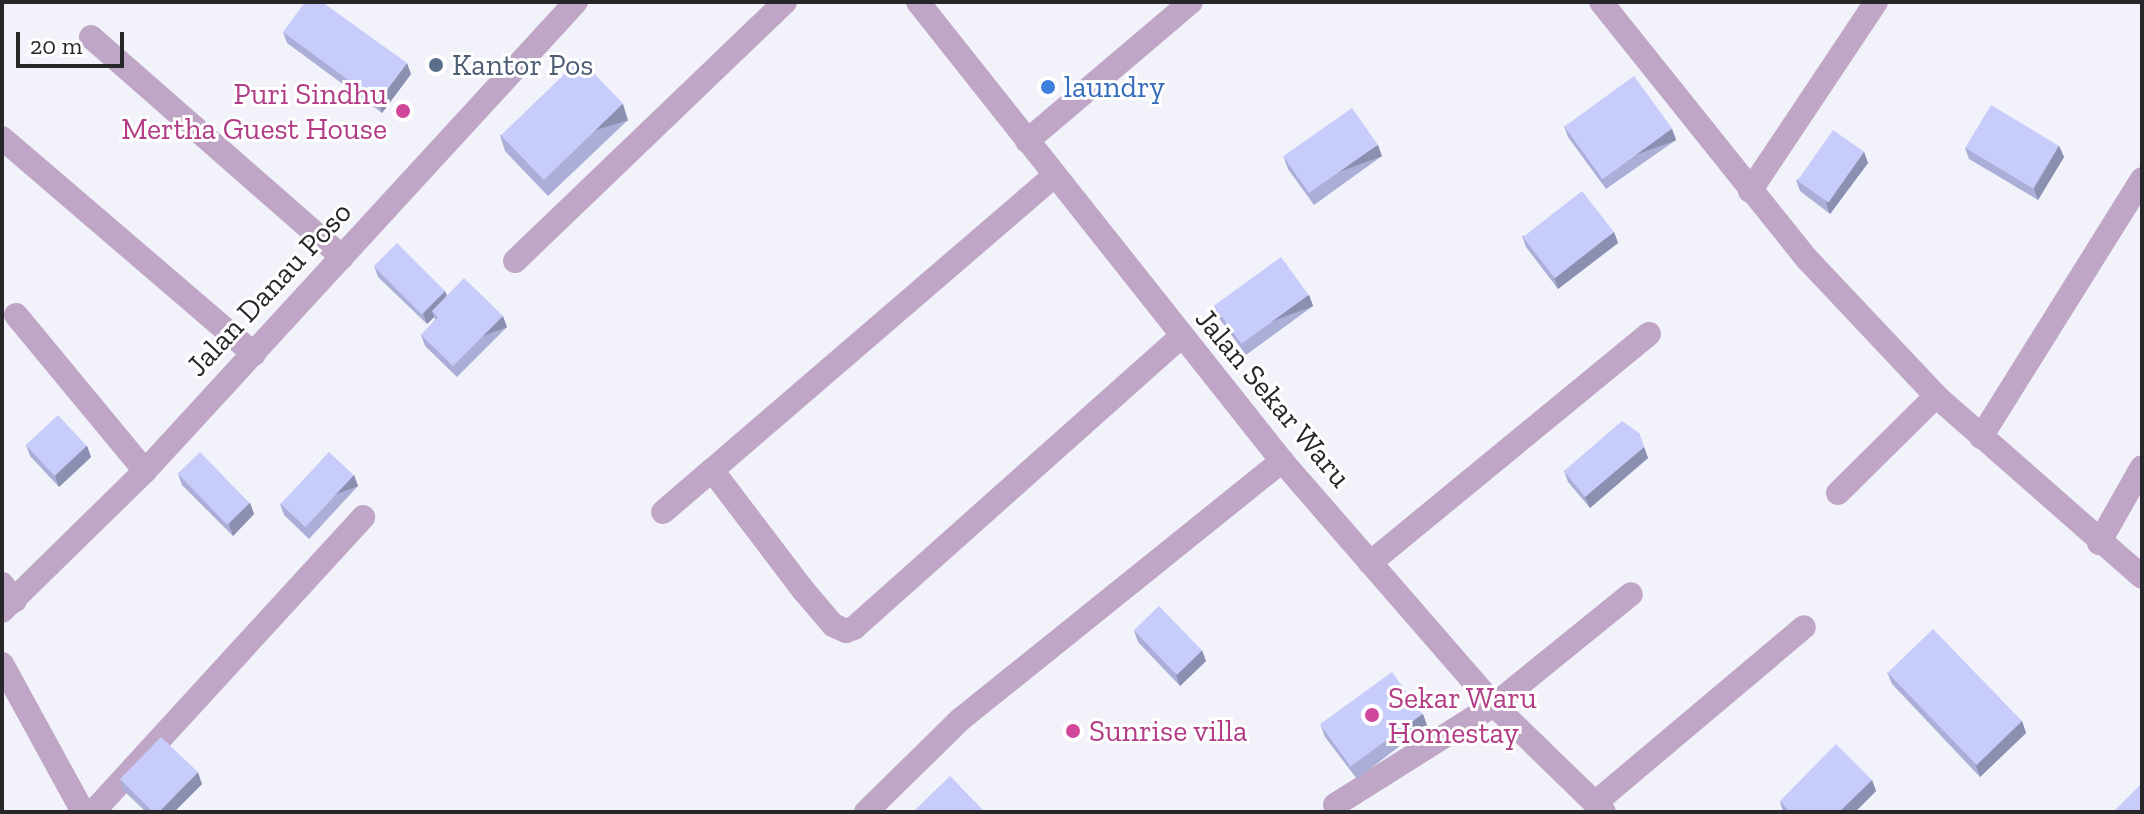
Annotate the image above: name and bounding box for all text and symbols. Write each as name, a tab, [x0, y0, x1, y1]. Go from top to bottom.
scale bar	[20, 16, 128, 66]
text: 20 m	[30, 31, 82, 60]
place label: Kantor Pos	[452, 47, 594, 83]
marker: Kantor Pos	[427, 56, 445, 74]
place label: laundry	[1064, 69, 1165, 105]
place label: Puri Sindhu Mertha Guest House	[121, 76, 387, 146]
marker: laundry	[1039, 78, 1057, 96]
marker: Puri Sindhu Mertha Guest House	[394, 102, 412, 120]
street label: Jalan Danau Poso	[179, 194, 359, 384]
street label: Jalan Sekar Waru	[1187, 301, 1359, 495]
place label: Sekar Waru Homestay	[1388, 680, 1538, 750]
marker: Sekar Waru Homestay	[1363, 706, 1381, 724]
place label: Sunrise villa	[1089, 713, 1248, 749]
marker: Sunrise villa	[1064, 722, 1082, 740]

